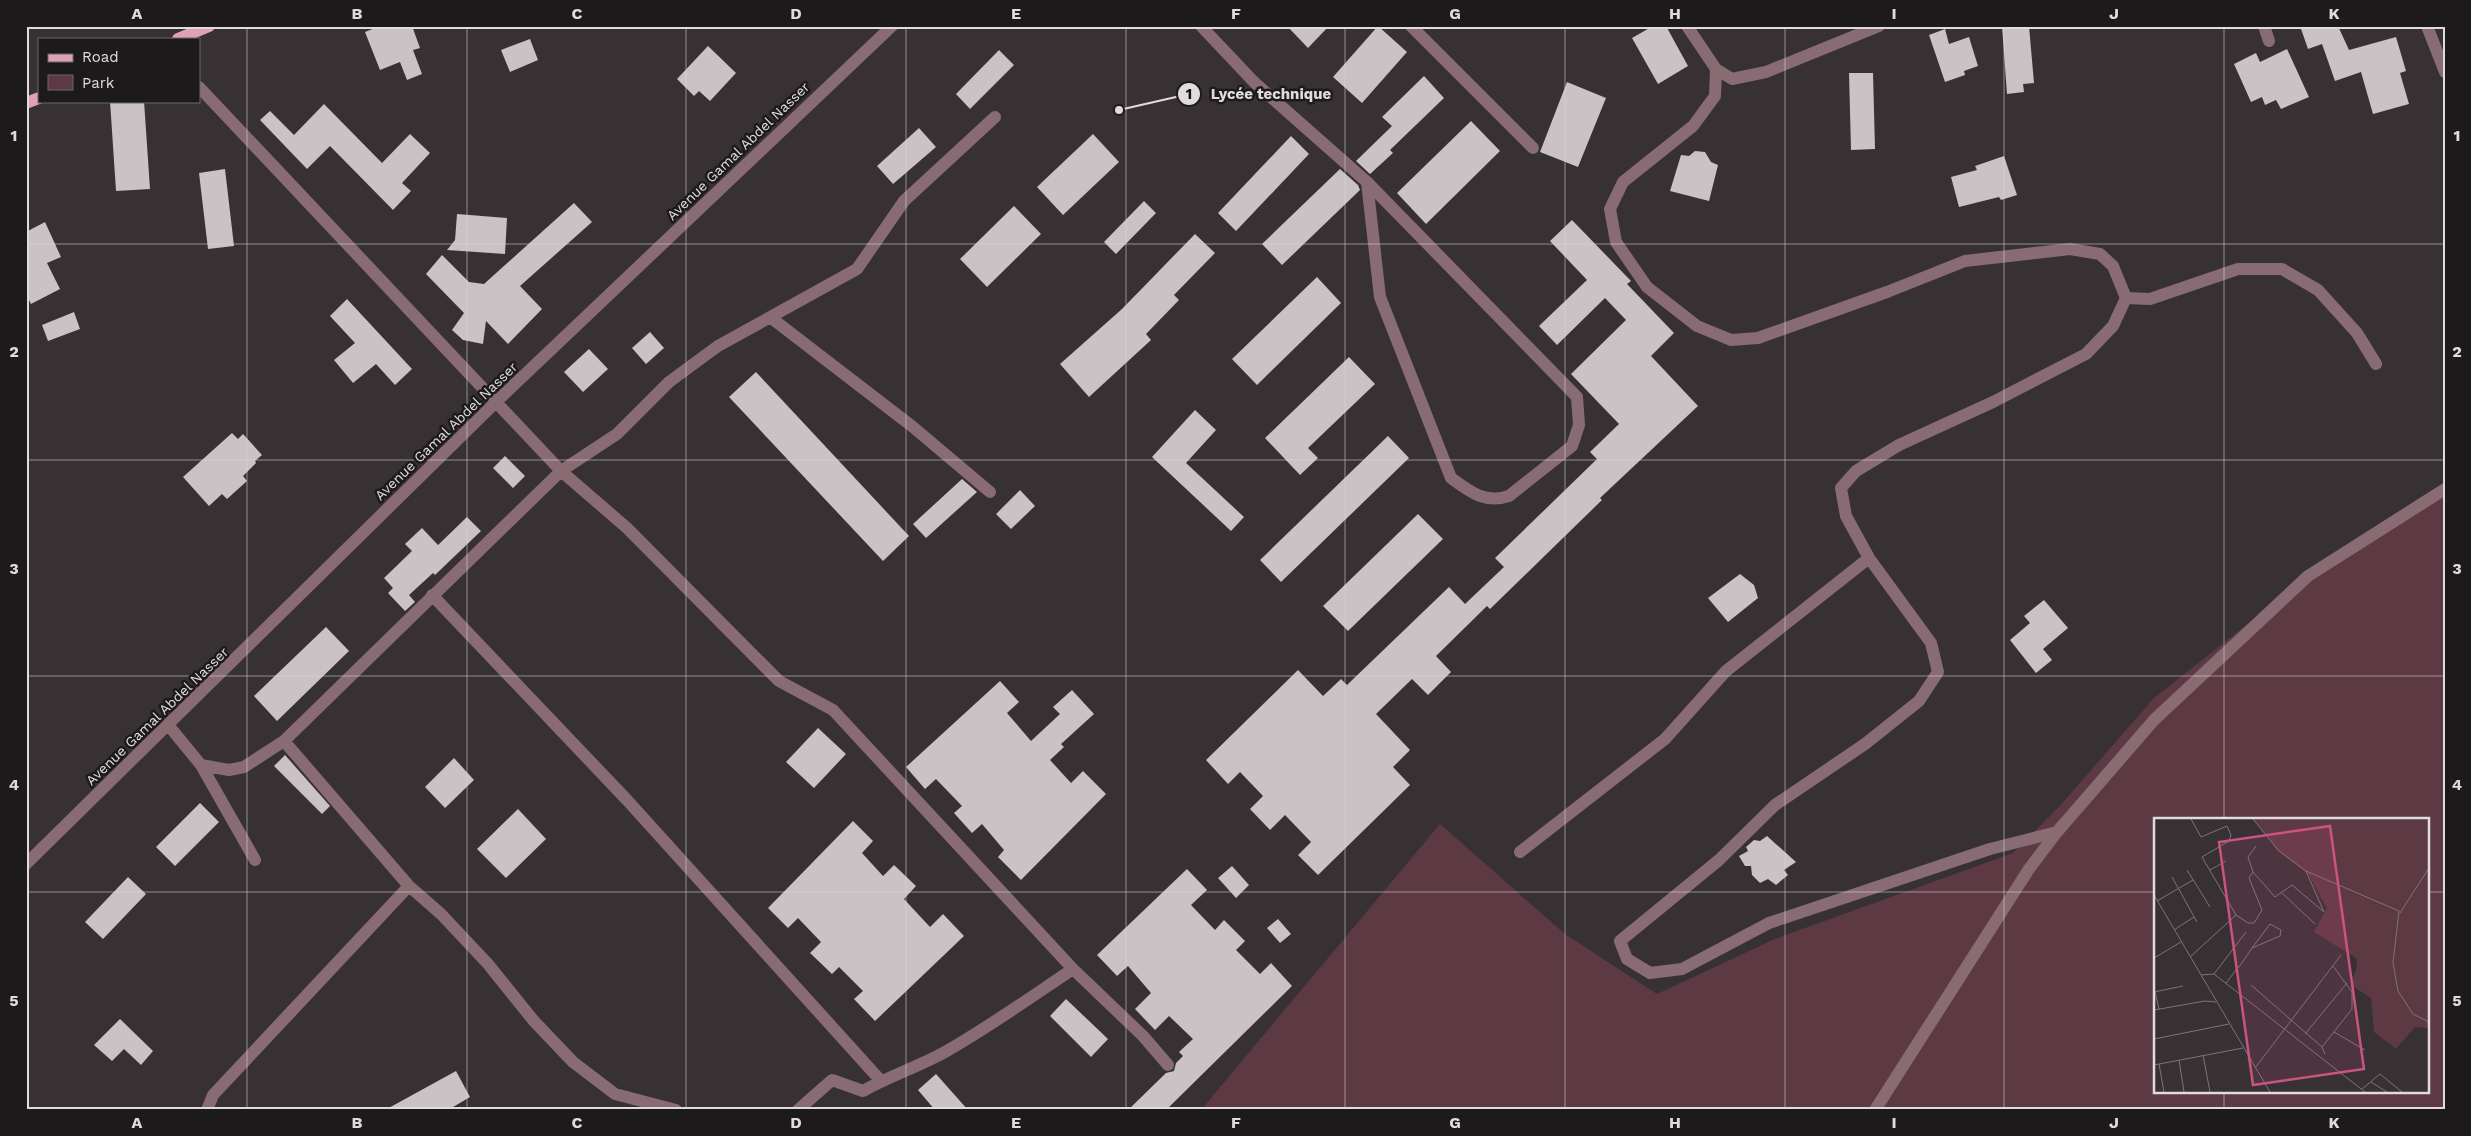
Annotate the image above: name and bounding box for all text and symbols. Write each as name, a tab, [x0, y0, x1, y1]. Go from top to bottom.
text: A	[132, 4, 143, 23]
text: B	[352, 4, 363, 23]
text: C	[572, 4, 583, 23]
text: D	[790, 4, 802, 23]
text: E	[1011, 4, 1021, 23]
text: F	[1231, 4, 1241, 23]
text: G	[1449, 4, 1461, 23]
text: H	[1669, 4, 1681, 23]
text: I	[1891, 4, 1897, 23]
text: J	[2109, 4, 2119, 23]
text: K	[2328, 4, 2340, 23]
legend	[38, 38, 200, 102]
text: Road	[82, 48, 119, 66]
text: Park	[82, 74, 115, 92]
street label: Avenue Gamal Abdel Nasser	[663, 78, 813, 223]
callout: Lycée technique	[1176, 79, 1342, 109]
text: 1	[1186, 85, 1192, 103]
text: Lycée technique	[1211, 85, 1331, 103]
text: 1	[11, 126, 17, 145]
text: 1	[2454, 126, 2460, 145]
text: 2	[9, 342, 19, 361]
text: 2	[2452, 342, 2462, 361]
street label: Avenue Gamal Abdel Nasser	[371, 358, 521, 503]
text: 3	[9, 559, 19, 578]
text: 3	[2452, 559, 2462, 578]
street label: Avenue Gamal Abdel Nasser	[82, 643, 232, 788]
text: 4	[9, 775, 19, 794]
text: 4	[2452, 775, 2462, 794]
inset map	[2154, 818, 2428, 1094]
text: 5	[9, 991, 19, 1010]
text: 5	[2452, 991, 2462, 1010]
text: A	[132, 1113, 143, 1132]
text: B	[352, 1113, 363, 1132]
text: C	[572, 1113, 583, 1132]
text: D	[790, 1113, 802, 1132]
text: E	[1011, 1113, 1021, 1132]
text: F	[1231, 1113, 1241, 1132]
text: G	[1449, 1113, 1461, 1132]
text: H	[1669, 1113, 1681, 1132]
text: I	[1891, 1113, 1897, 1132]
text: J	[2109, 1113, 2119, 1132]
text: K	[2328, 1113, 2340, 1132]

